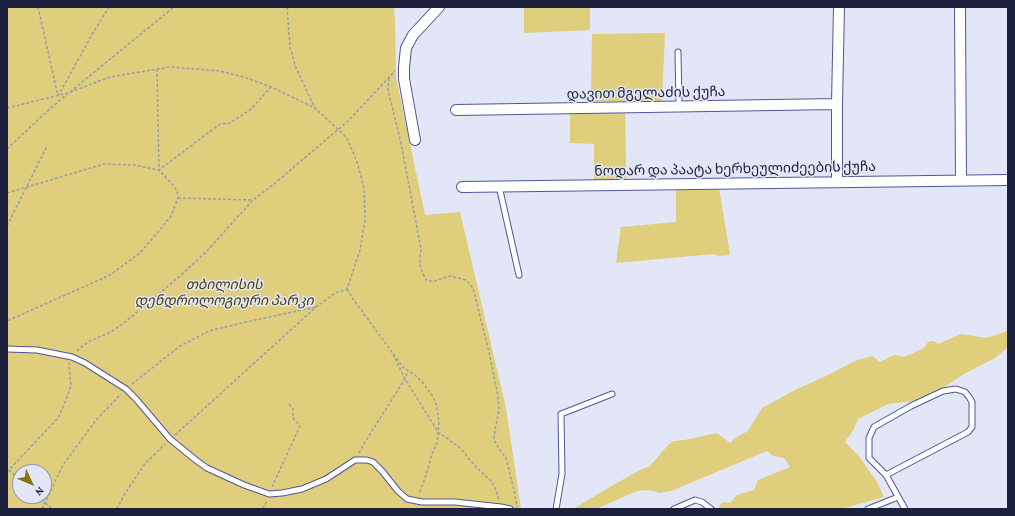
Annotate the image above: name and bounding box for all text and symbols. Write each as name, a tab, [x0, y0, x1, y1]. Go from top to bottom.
street label: დავით მგელაძის ქუჩა	[566, 83, 726, 103]
street label: ნოდარ და პაატა ხერხეულიძეების ქუჩა	[594, 158, 876, 180]
park label: თბილისის დენდროლოგიური პარკი	[134, 277, 314, 310]
north arrow	[12, 464, 52, 504]
text: N	[33, 485, 47, 499]

